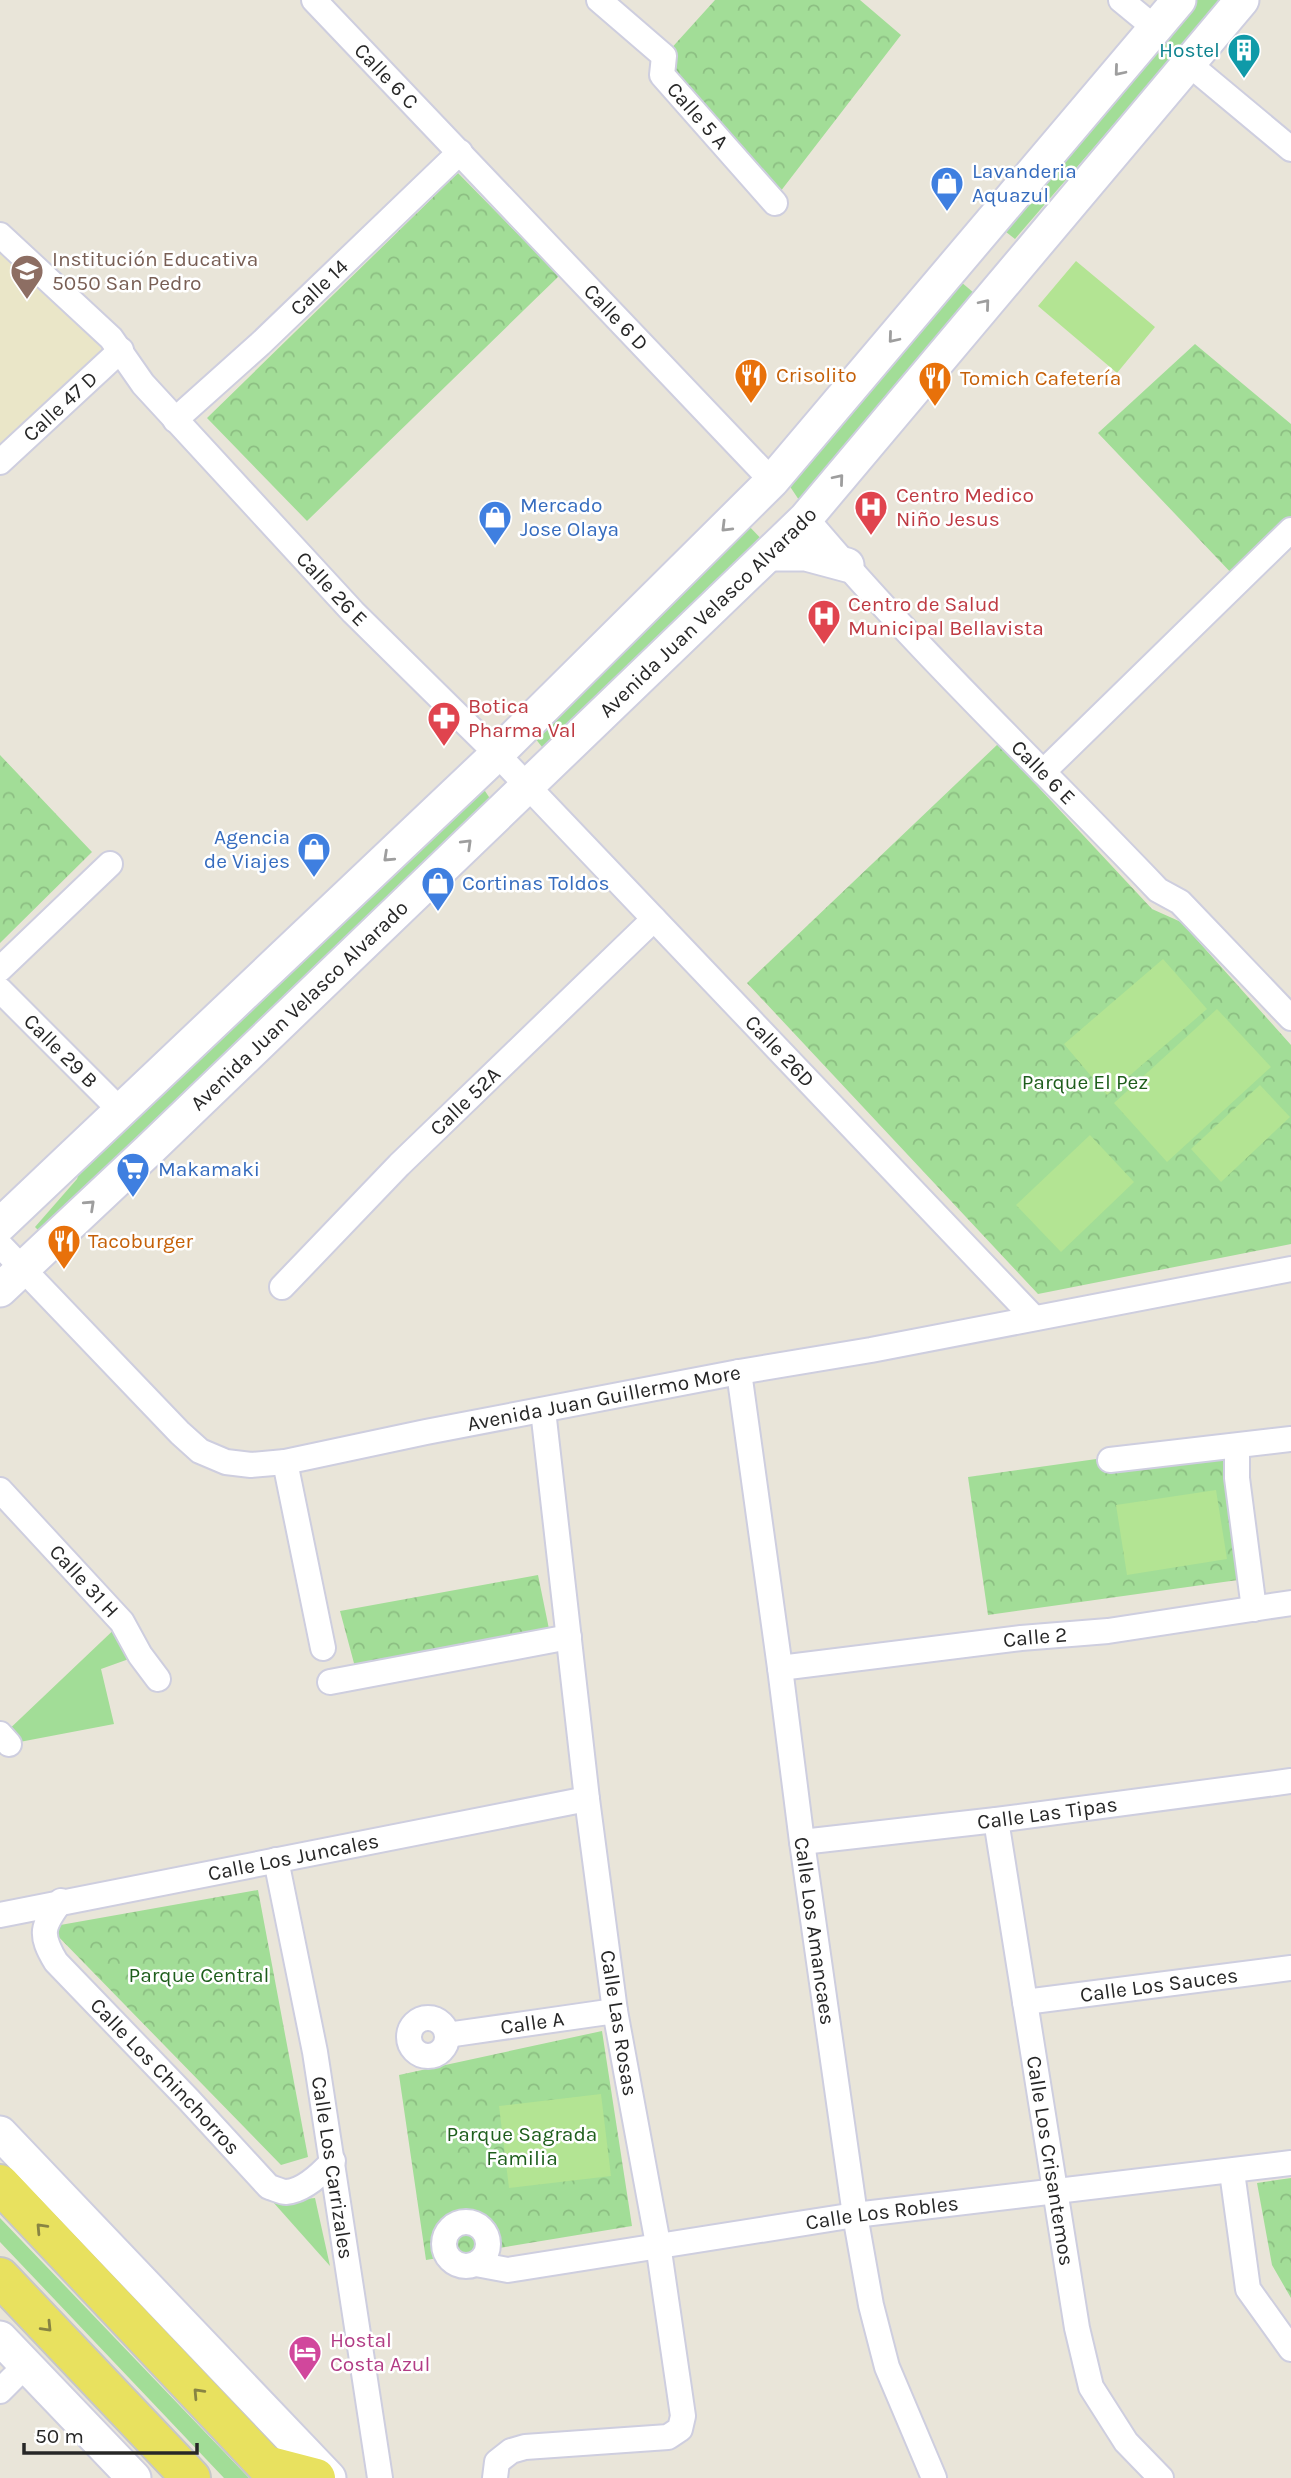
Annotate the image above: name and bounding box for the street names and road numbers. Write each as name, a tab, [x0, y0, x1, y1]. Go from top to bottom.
street label: Calle 6 C	[349, 38, 423, 114]
street label: Calle 5 A	[662, 77, 734, 154]
street label: Calle 14	[285, 254, 353, 320]
street label: Calle 6 D	[579, 279, 653, 356]
street label: Calle 47 D	[18, 366, 102, 447]
street label: Avenida Juan Velasco Alvarado	[594, 503, 822, 722]
street label: Calle 26 E	[291, 547, 372, 631]
street label: Calle 6 E	[1006, 735, 1080, 810]
street label: Avenida Juan Velasco Alvarado	[186, 895, 413, 1115]
street label: Calle 29 B	[19, 1009, 103, 1093]
street label: Calle 26D	[740, 1010, 820, 1092]
street label: Calle 52A	[425, 1062, 505, 1140]
street label: Avenida Juan Guillermo More	[465, 1360, 743, 1436]
street label: Calle 31 H	[45, 1540, 124, 1622]
street label: Calle 2	[1002, 1622, 1068, 1652]
street label: Calle Las Tipas	[976, 1792, 1119, 1834]
street label: Calle Los Juncales	[206, 1828, 381, 1886]
street label: Calle Los Amancaes	[789, 1835, 840, 2026]
street label: Calle Las Rosas	[596, 1948, 642, 2098]
street label: Calle Los Sauces	[1079, 1963, 1239, 2007]
street label: Calle Los Chinchorros	[85, 1993, 245, 2160]
street label: Calle A	[499, 2006, 566, 2039]
street label: Calle Los Crisantemos	[1022, 2054, 1079, 2267]
street label: Calle Los Carrizales	[307, 2075, 358, 2261]
street label: Calle Los Robles	[804, 2191, 960, 2235]

